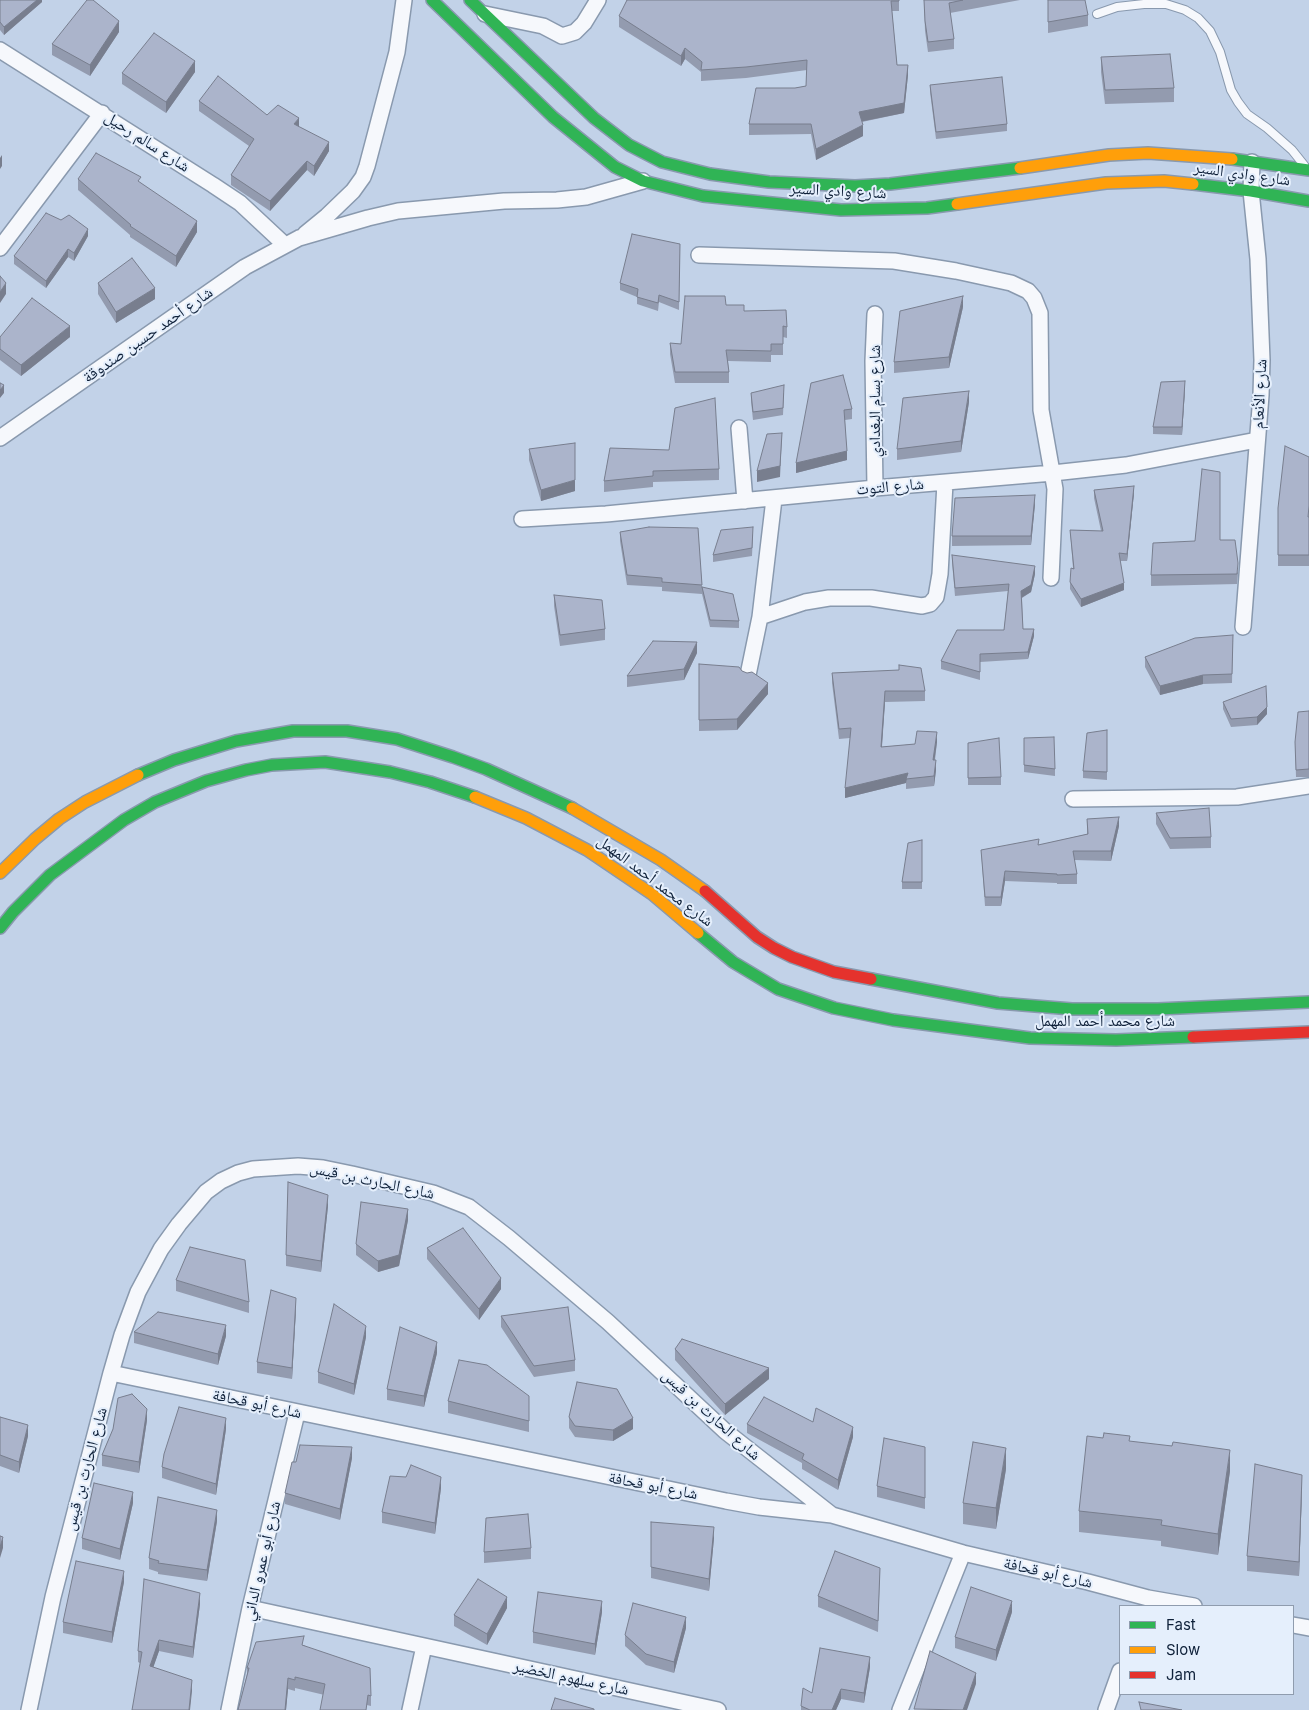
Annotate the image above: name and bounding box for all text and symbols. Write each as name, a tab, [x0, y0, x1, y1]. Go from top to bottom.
street label: شارع سالم رحيل	[101, 107, 193, 177]
street label: شارع وادي السير	[1193, 158, 1291, 190]
street label: شارع وادي السير	[789, 179, 887, 203]
street label: شارع أحمد حسين صندوقة	[79, 283, 217, 387]
street label: شارع بسام البغدادي	[865, 345, 885, 457]
street label: شارع الأنعام	[1249, 359, 1271, 429]
street label: شارع التوت	[855, 474, 925, 500]
street label: شارع محمد أحمد المهمل	[593, 831, 717, 931]
street label: شارع محمد أحمد المهمل	[1035, 1011, 1175, 1031]
street label: شارع الحارث بن قيس	[308, 1158, 436, 1204]
street label: شارع الحارث بن قيس	[657, 1365, 765, 1465]
street label: شارع أبو قحافة	[211, 1385, 303, 1423]
street label: شارع الحارث بن قيس	[60, 1405, 112, 1533]
street label: شارع أبو قحافة	[607, 1468, 699, 1504]
street label: شارع أبو عمرو الداني	[239, 1499, 285, 1623]
street label: شارع أبو قحافة	[1002, 1553, 1094, 1593]
legend	[1119, 1605, 1294, 1695]
text: Fast	[1166, 1615, 1196, 1634]
text: Slow	[1166, 1640, 1200, 1659]
street label: شارع سلهوم الخضير	[511, 1656, 631, 1700]
text: Jam	[1166, 1665, 1196, 1684]

